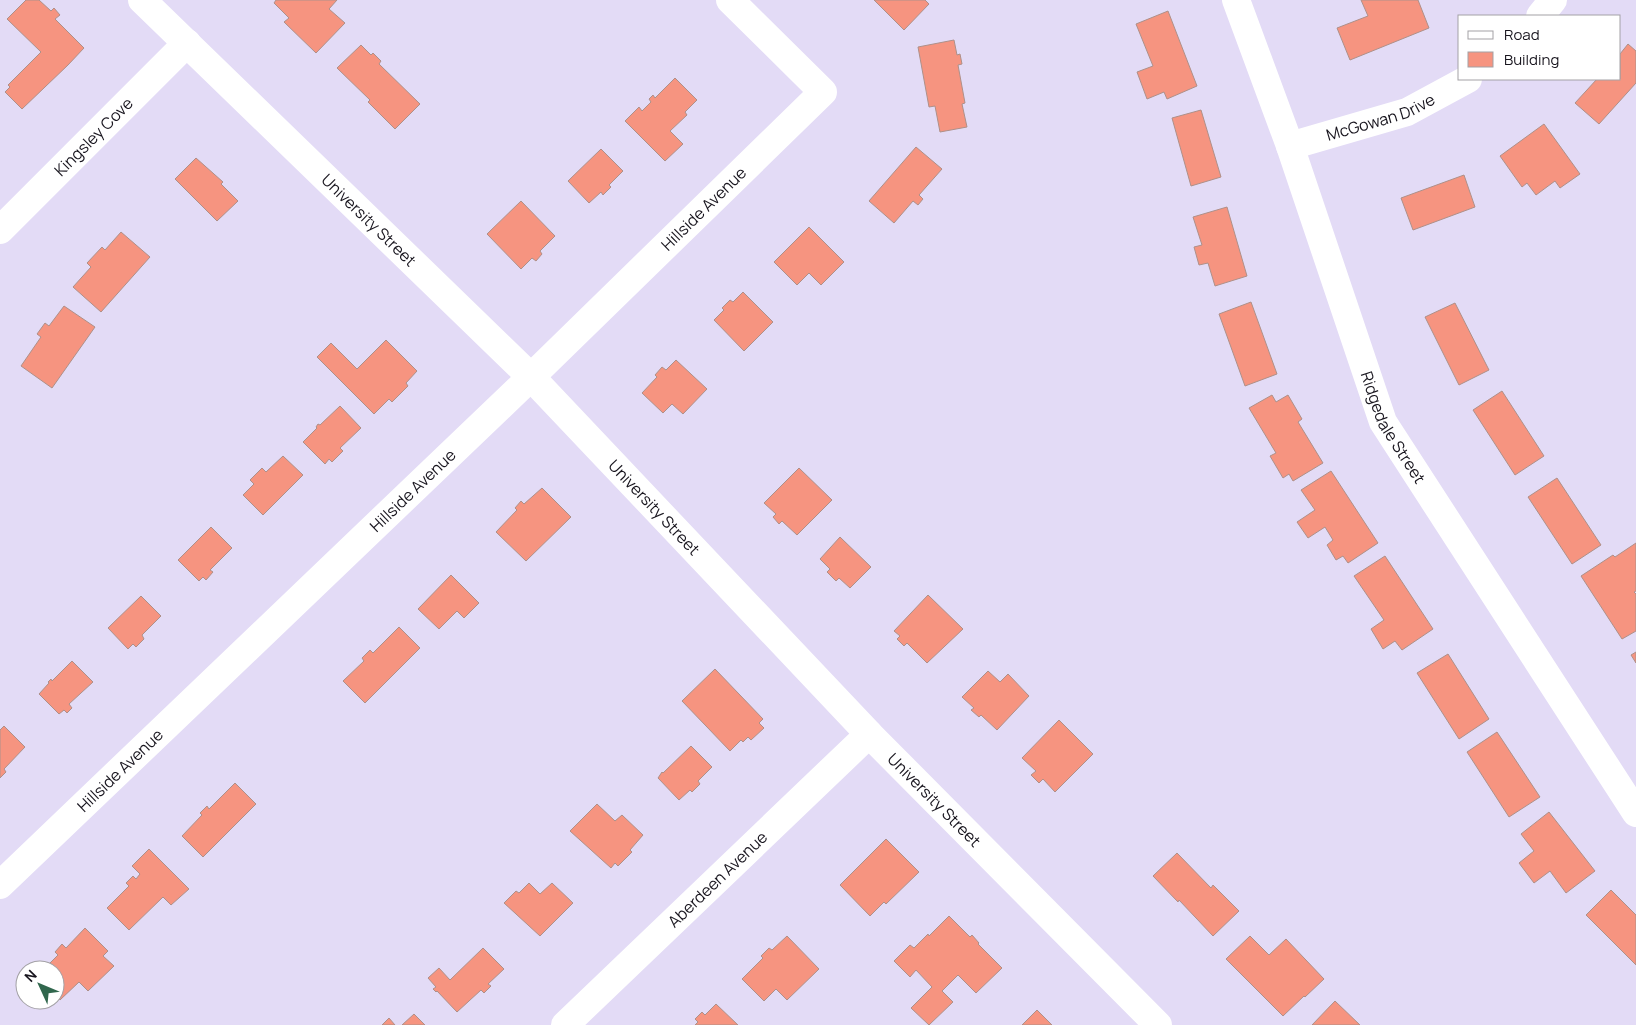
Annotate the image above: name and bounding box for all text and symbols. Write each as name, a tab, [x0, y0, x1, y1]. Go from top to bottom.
legend	[1458, 15, 1621, 80]
text: Road	[1504, 24, 1540, 45]
text: Building	[1504, 49, 1559, 70]
street label: McGowan Drive	[1324, 88, 1439, 146]
street label: Kingsley Cove	[49, 92, 138, 181]
street label: Hillside Avenue	[656, 162, 751, 255]
street label: University Street	[317, 169, 421, 271]
street label: Ridgedale Street	[1356, 368, 1431, 488]
street label: Hillside Avenue	[365, 444, 460, 537]
street label: University Street	[604, 455, 705, 560]
street label: Hillside Avenue	[72, 724, 168, 817]
street label: University Street	[883, 748, 986, 852]
street label: Aberdeen Avenue	[663, 826, 772, 932]
north arrow	[15, 960, 65, 1010]
text: N	[20, 965, 41, 986]

